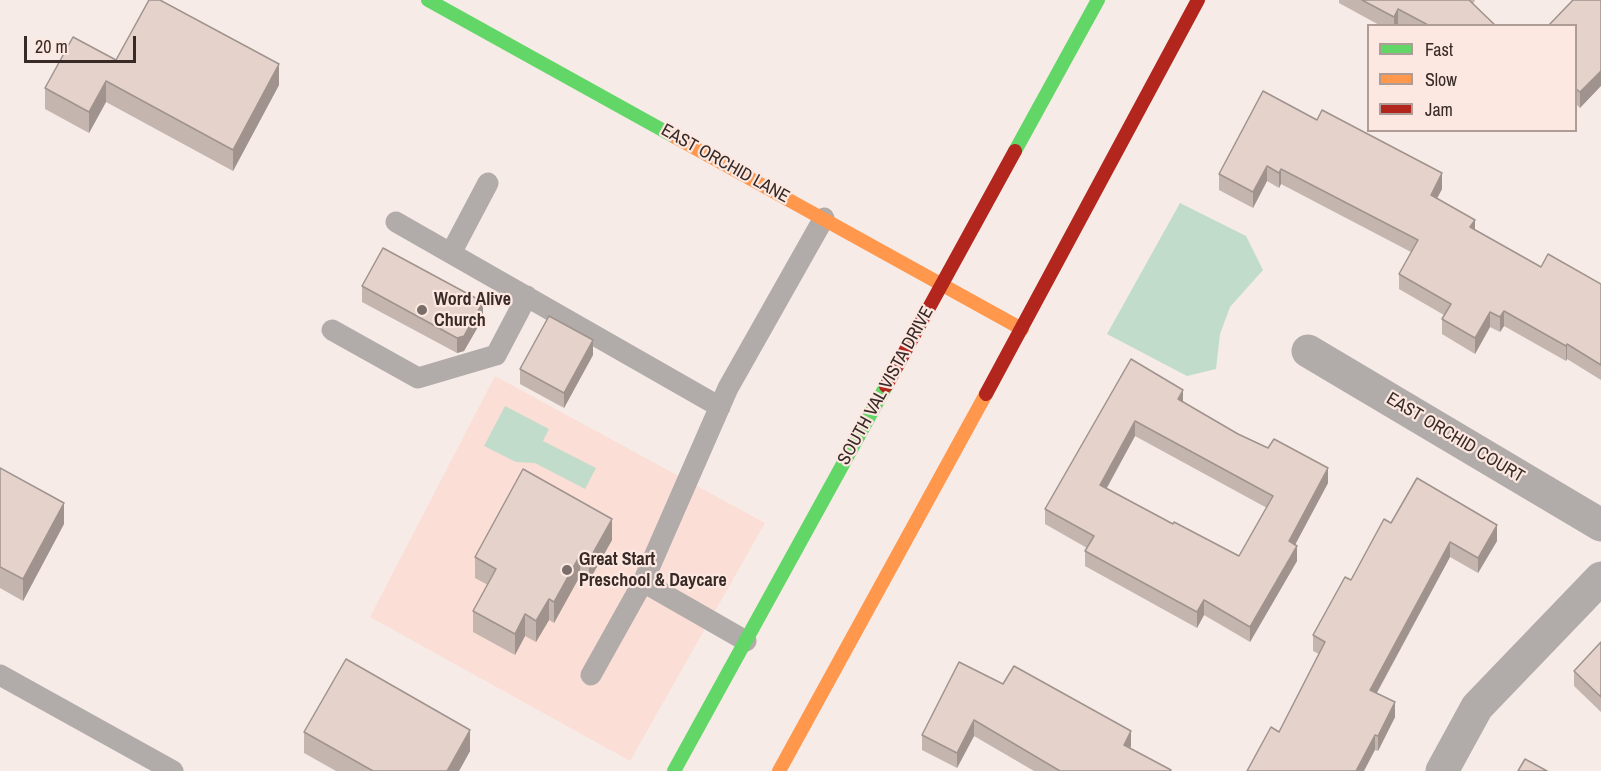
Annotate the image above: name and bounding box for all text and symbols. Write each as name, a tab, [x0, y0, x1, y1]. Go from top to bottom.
scale bar	[27, 24, 140, 62]
legend	[1367, 24, 1577, 132]
text: 20 m	[35, 34, 68, 59]
text: Fast	[1425, 37, 1453, 62]
text: Slow	[1425, 67, 1457, 92]
text: Jam	[1425, 97, 1453, 122]
street label: EAST ORCHID LANE	[657, 120, 793, 208]
place label: Word Alive Church	[434, 289, 511, 332]
marker: Word Alive Church	[415, 303, 429, 317]
street label: SOUTH VAL VISTA DRIVE	[834, 303, 938, 469]
street label: EAST ORCHID COURT	[1382, 388, 1528, 488]
place label: Great Start Preschool & Daycare	[579, 549, 727, 592]
marker: Great Start Preschool & Daycare	[560, 563, 574, 577]

